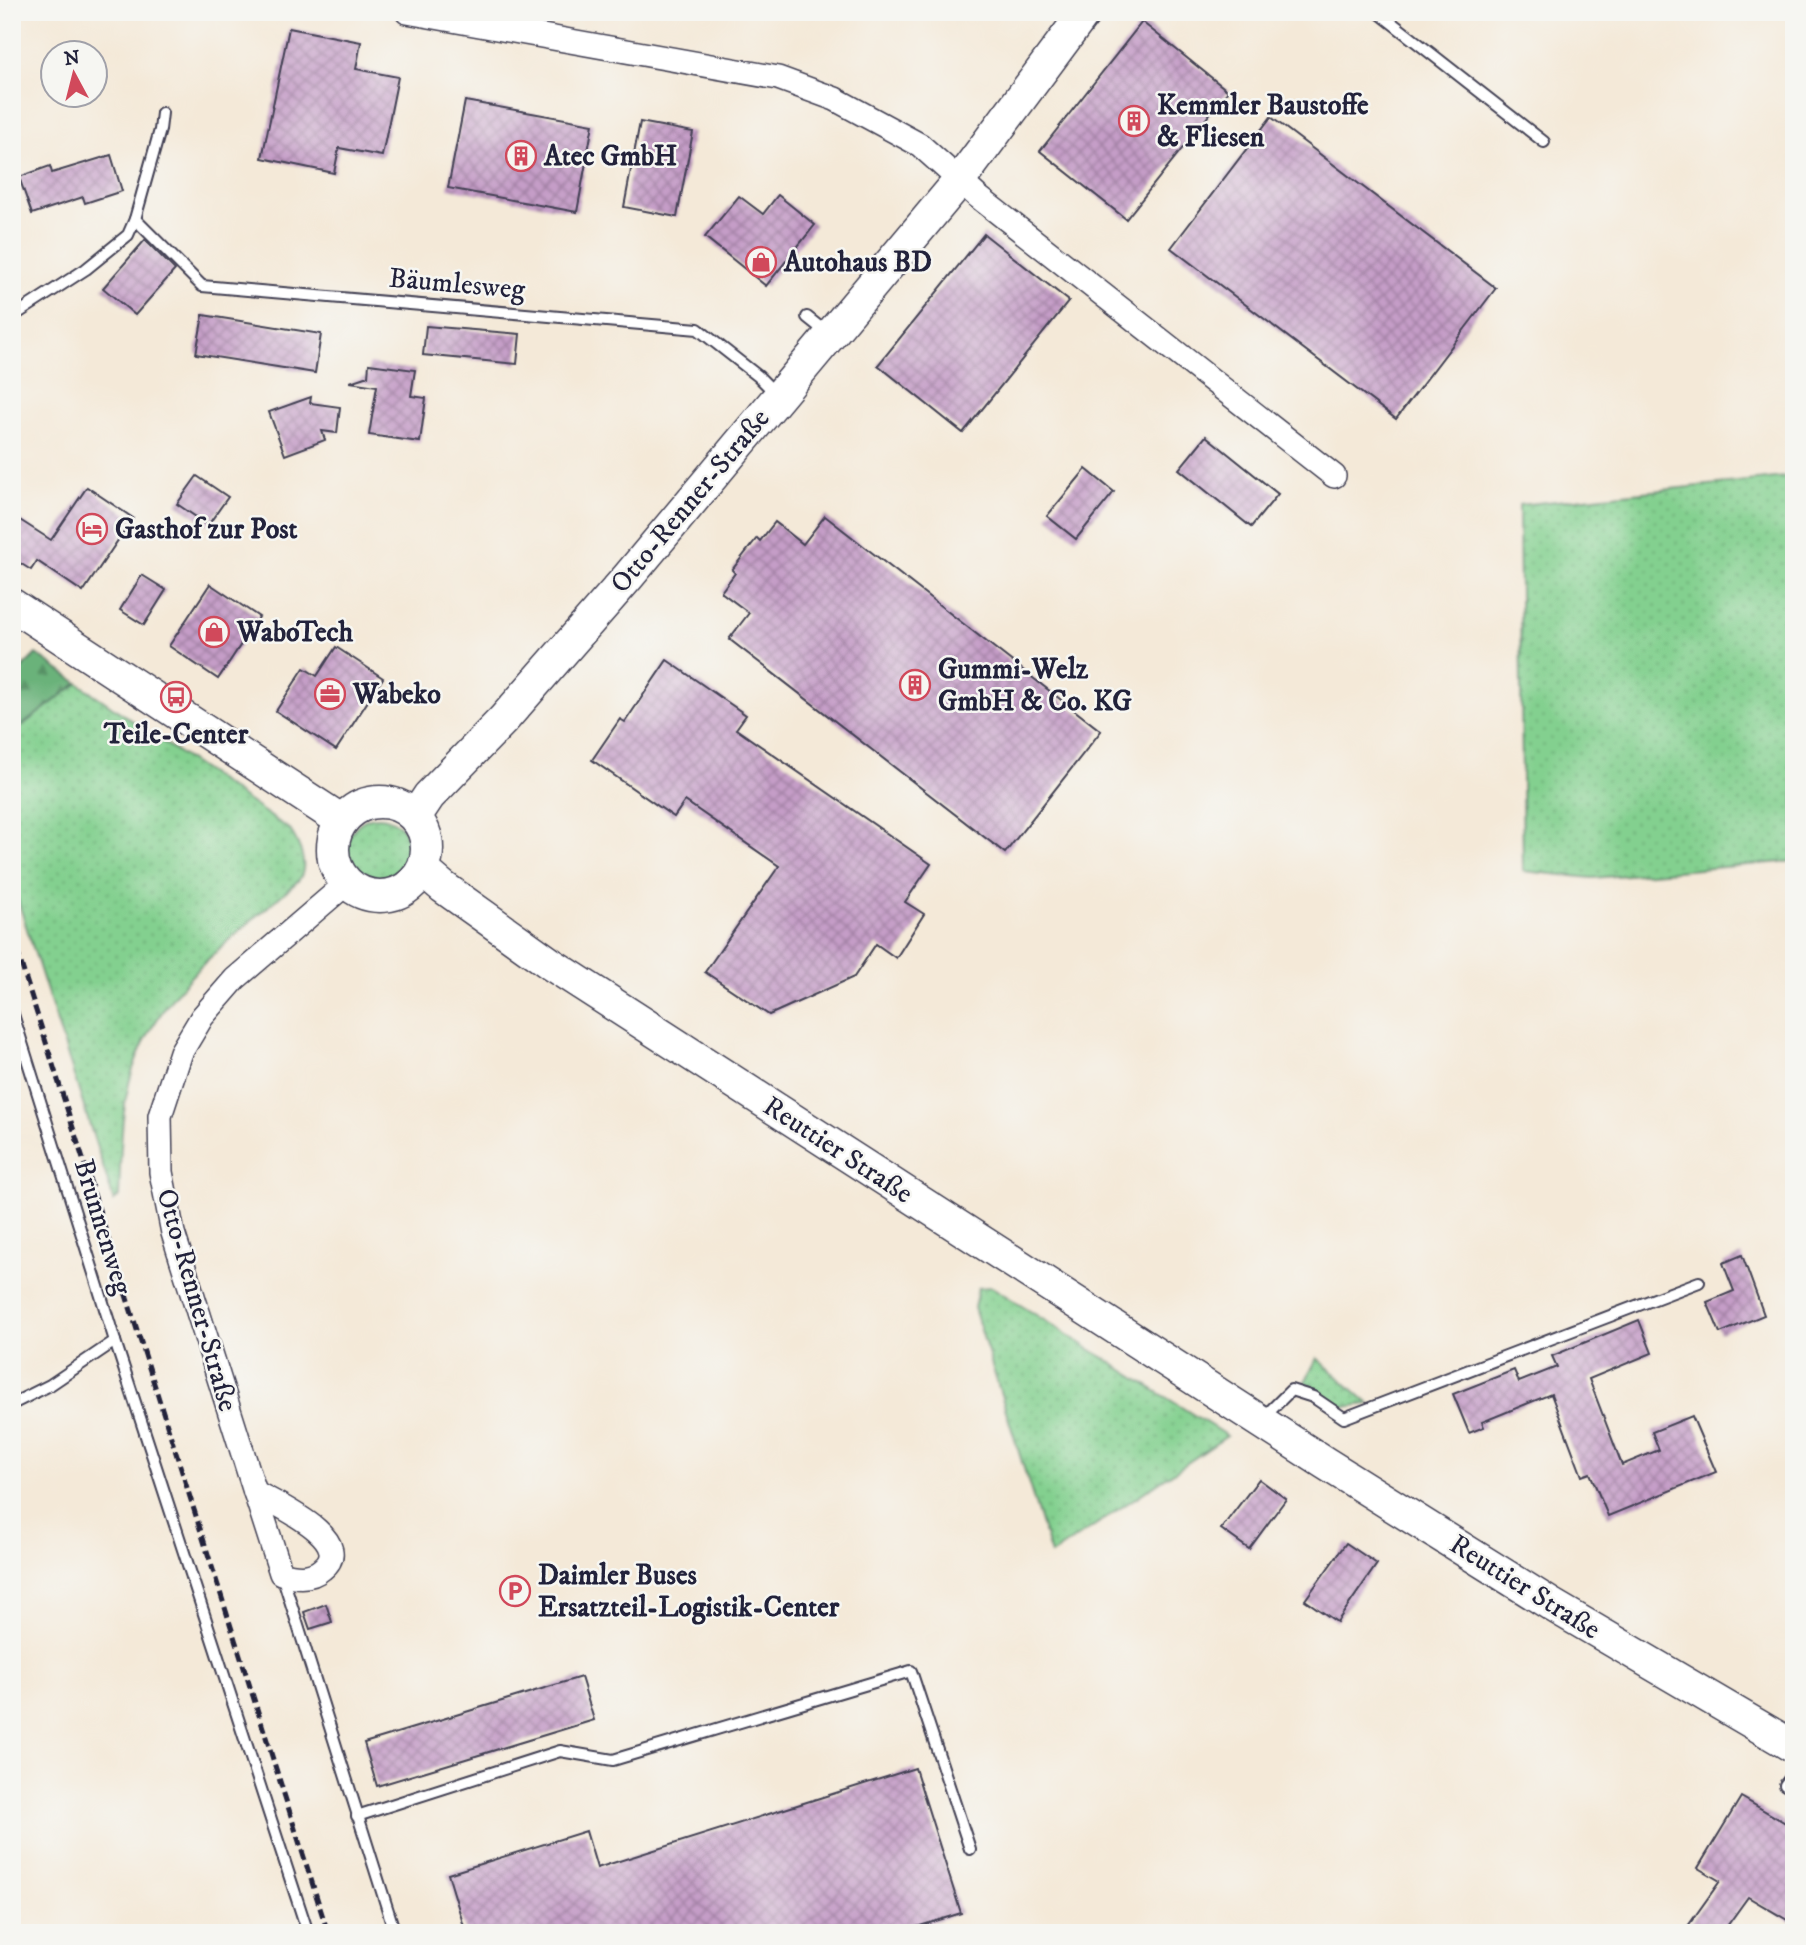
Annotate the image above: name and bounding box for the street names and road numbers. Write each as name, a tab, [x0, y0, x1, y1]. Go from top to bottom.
street label: Bäumlesweg	[387, 261, 527, 307]
street label: Otto-Renner-Straße	[603, 402, 777, 600]
street label: Reuttier Straße	[757, 1089, 919, 1211]
street label: Brunnenweg	[66, 1155, 140, 1299]
street label: Otto-Renner-Straße	[148, 1185, 246, 1415]
street label: Reuttier Straße	[1443, 1527, 1607, 1647]

